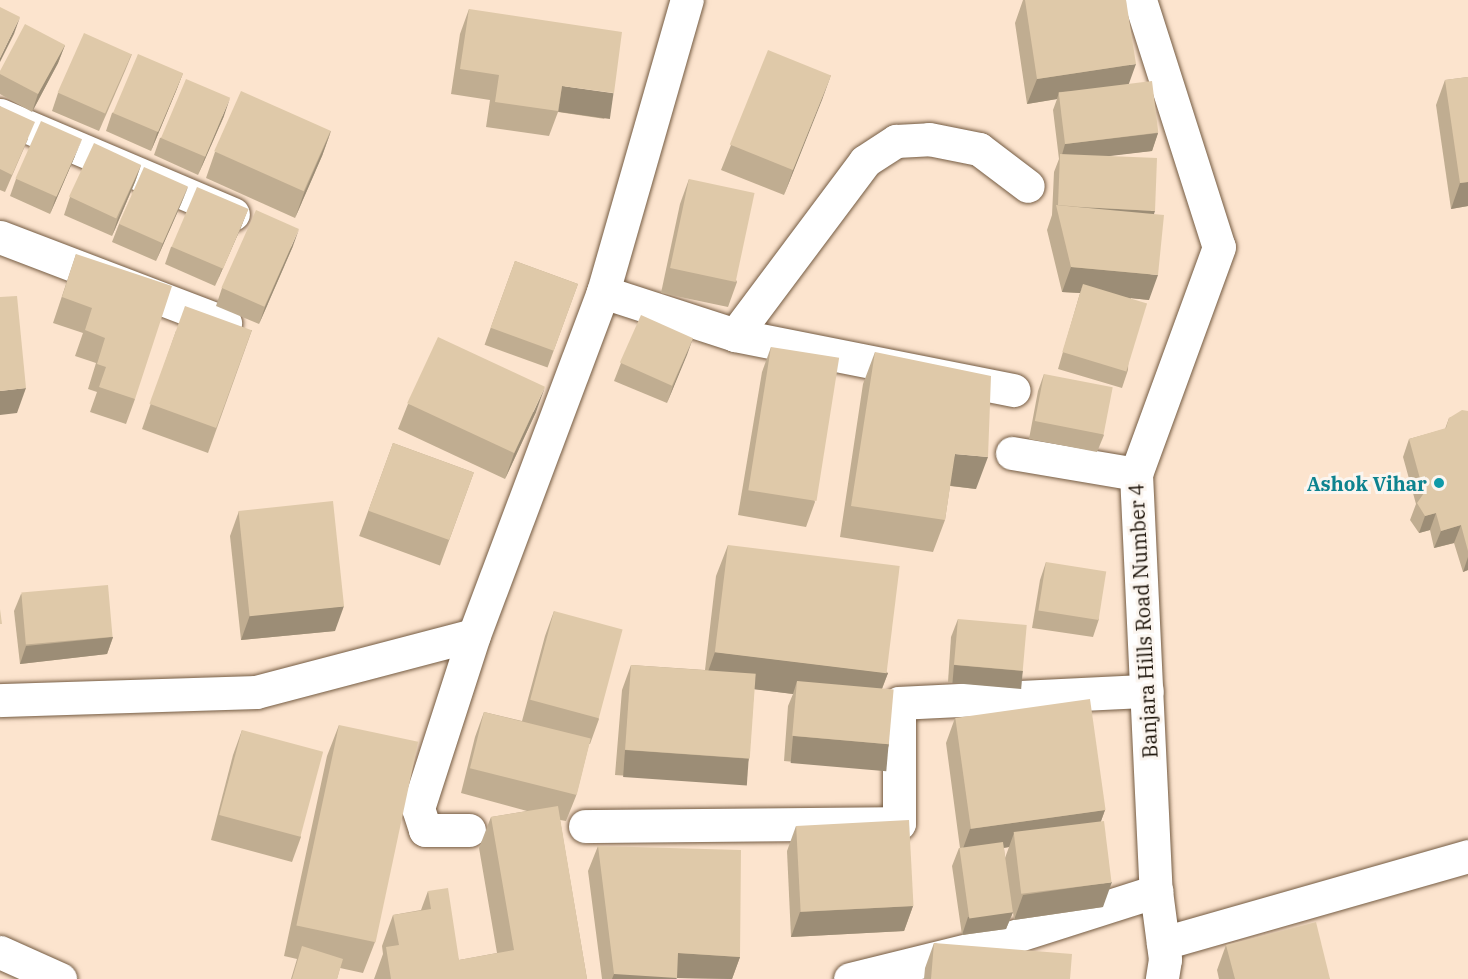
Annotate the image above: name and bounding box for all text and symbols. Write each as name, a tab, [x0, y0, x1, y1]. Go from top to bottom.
place label: Ashok Vihar	[1307, 471, 1427, 495]
marker: Ashok Vihar	[1432, 476, 1446, 490]
street label: Banjara Hills Road Number 4	[1124, 483, 1162, 759]

